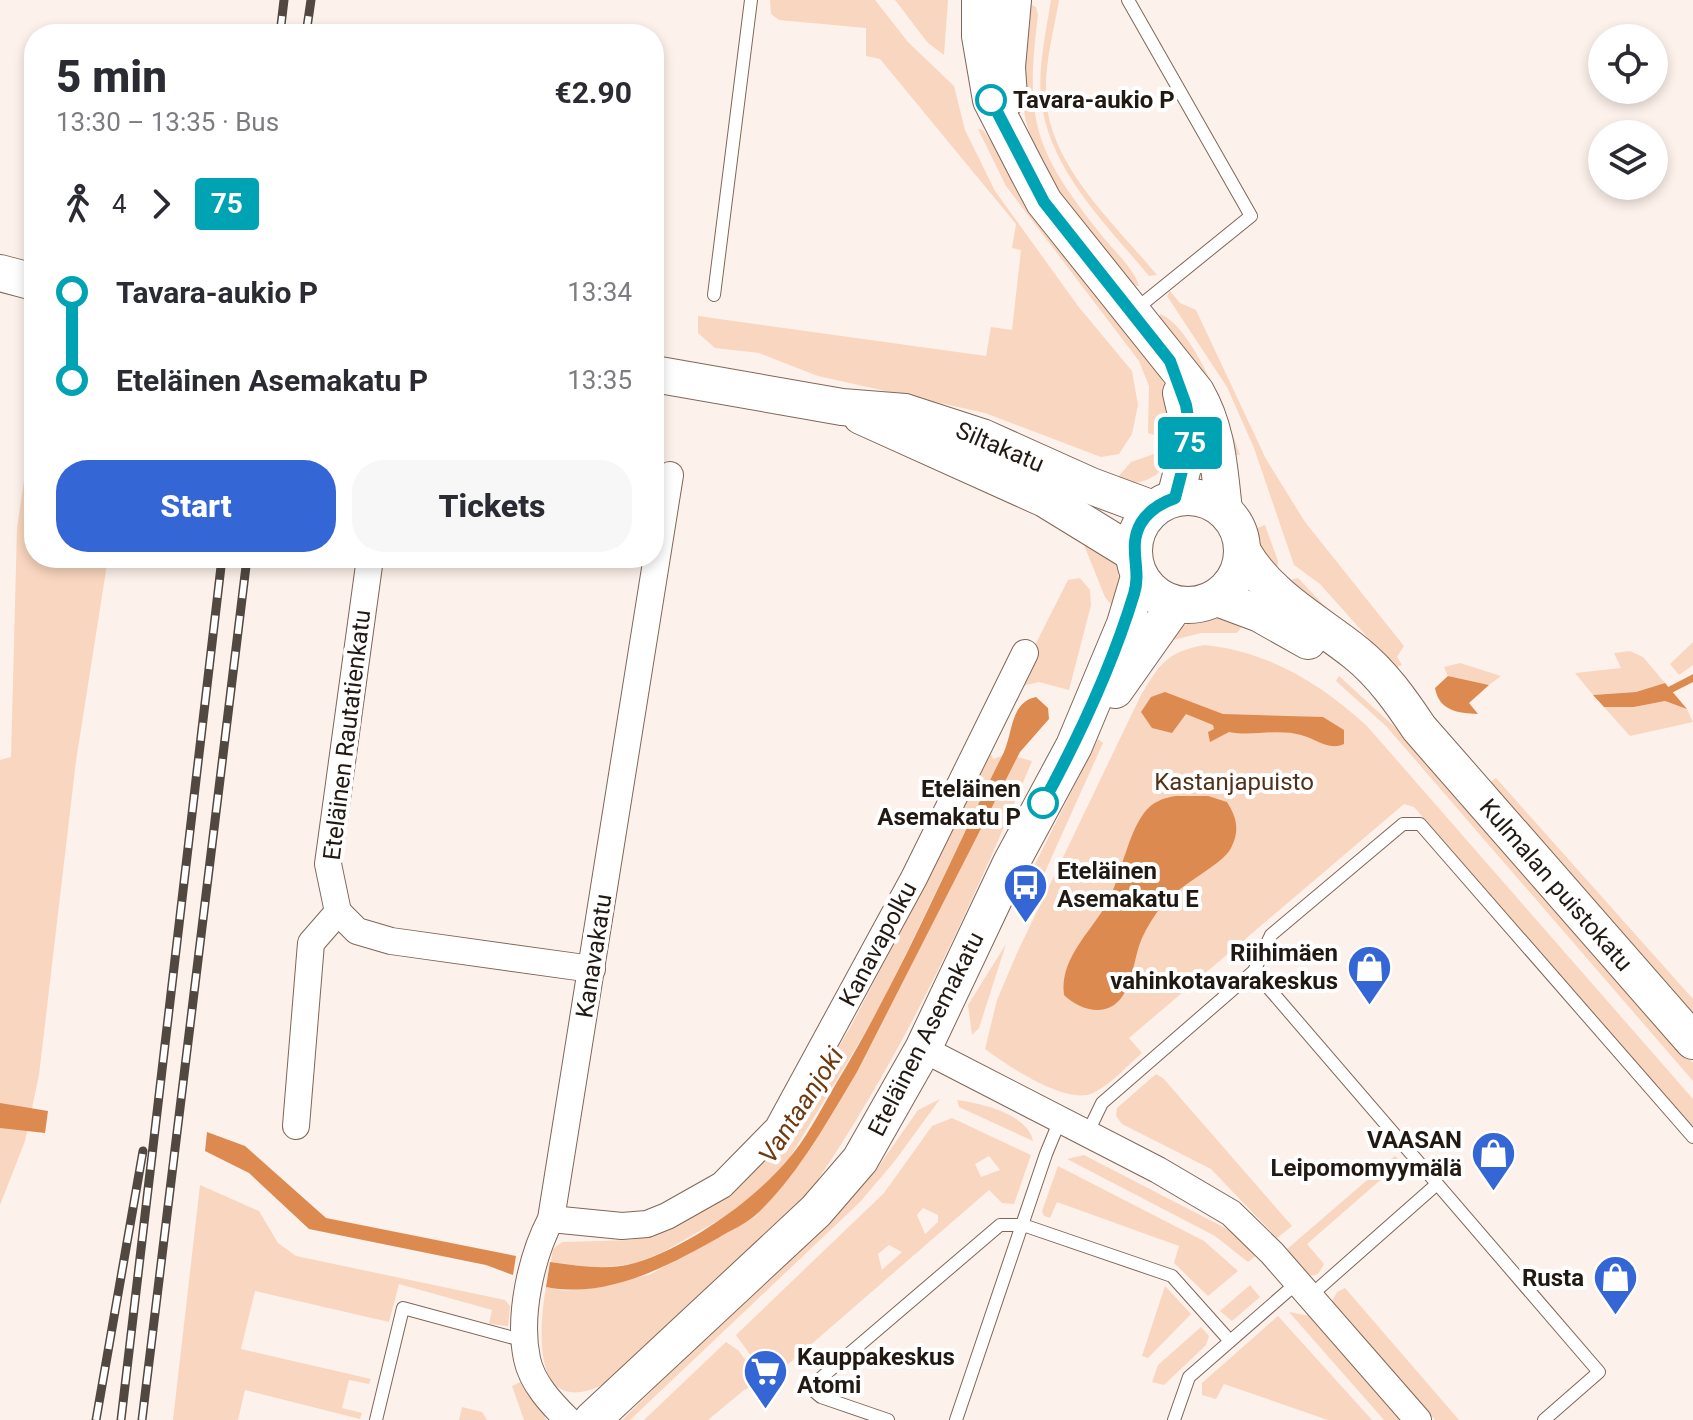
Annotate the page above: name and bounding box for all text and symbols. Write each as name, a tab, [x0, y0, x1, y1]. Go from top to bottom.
map controls	[1588, 24, 1668, 200]
button: locate	[1588, 24, 1668, 104]
text: 5 min	[56, 51, 167, 103]
text: €2.90	[554, 75, 632, 110]
marker: Tavara-aukio P	[976, 85, 1006, 115]
place label: Tavara-aukio P	[1013, 86, 1175, 114]
text: 13:30 – 13:35 · Bus	[56, 107, 279, 137]
button: layers	[1588, 120, 1668, 200]
icon: walk	[56, 182, 100, 226]
icon: forward	[139, 182, 183, 226]
text: 75	[211, 187, 243, 220]
text: 4	[112, 189, 127, 219]
text: Tavara-aukio P	[116, 275, 318, 310]
text: 13:34	[567, 277, 632, 307]
text: Eteläinen Asemakatu P	[116, 363, 428, 398]
text: 13:35	[567, 365, 632, 395]
street label: Siltakatu	[952, 416, 1048, 478]
line badge: 75	[1154, 417, 1226, 469]
text: 75	[1174, 426, 1206, 459]
button: Start	[56, 460, 336, 552]
button: Tickets	[352, 460, 632, 552]
street label: Eteläinen Rautatienkatu	[318, 608, 376, 862]
park label: Kastanjapuisto	[1154, 768, 1314, 796]
place label: Eteläinen Asemakatu P	[877, 775, 1021, 831]
marker: Eteläinen Asemakatu P	[1028, 788, 1058, 818]
street label: Kulmalan puistokatu	[1474, 793, 1638, 977]
place label: Eteläinen Asemakatu E	[1057, 857, 1199, 913]
bus stop icon: Eteläinen Asemakatu E	[1002, 861, 1050, 924]
street label: Kanavapolku	[833, 877, 923, 1011]
street label: Kanavakatu	[570, 892, 618, 1020]
street label: Eteläinen Asemakatu	[862, 927, 990, 1141]
place label: Riihimäen vahinkotavarakeskus	[1110, 939, 1338, 995]
shop icon: Riihimäen vahinkotavarakeskus	[1345, 943, 1393, 1006]
water label: Vantaanjoki	[752, 1041, 850, 1169]
place label: VAASAN Leipomomyymälä	[1271, 1126, 1462, 1182]
shop icon: VAASAN Leipomomyymälä	[1469, 1130, 1517, 1193]
shop icon: Rusta	[1591, 1254, 1639, 1317]
place label: Rusta	[1522, 1264, 1584, 1292]
place label: Kauppakeskus Atomi	[797, 1343, 955, 1399]
supermarket icon: Kauppakeskus Atomi	[742, 1347, 790, 1410]

